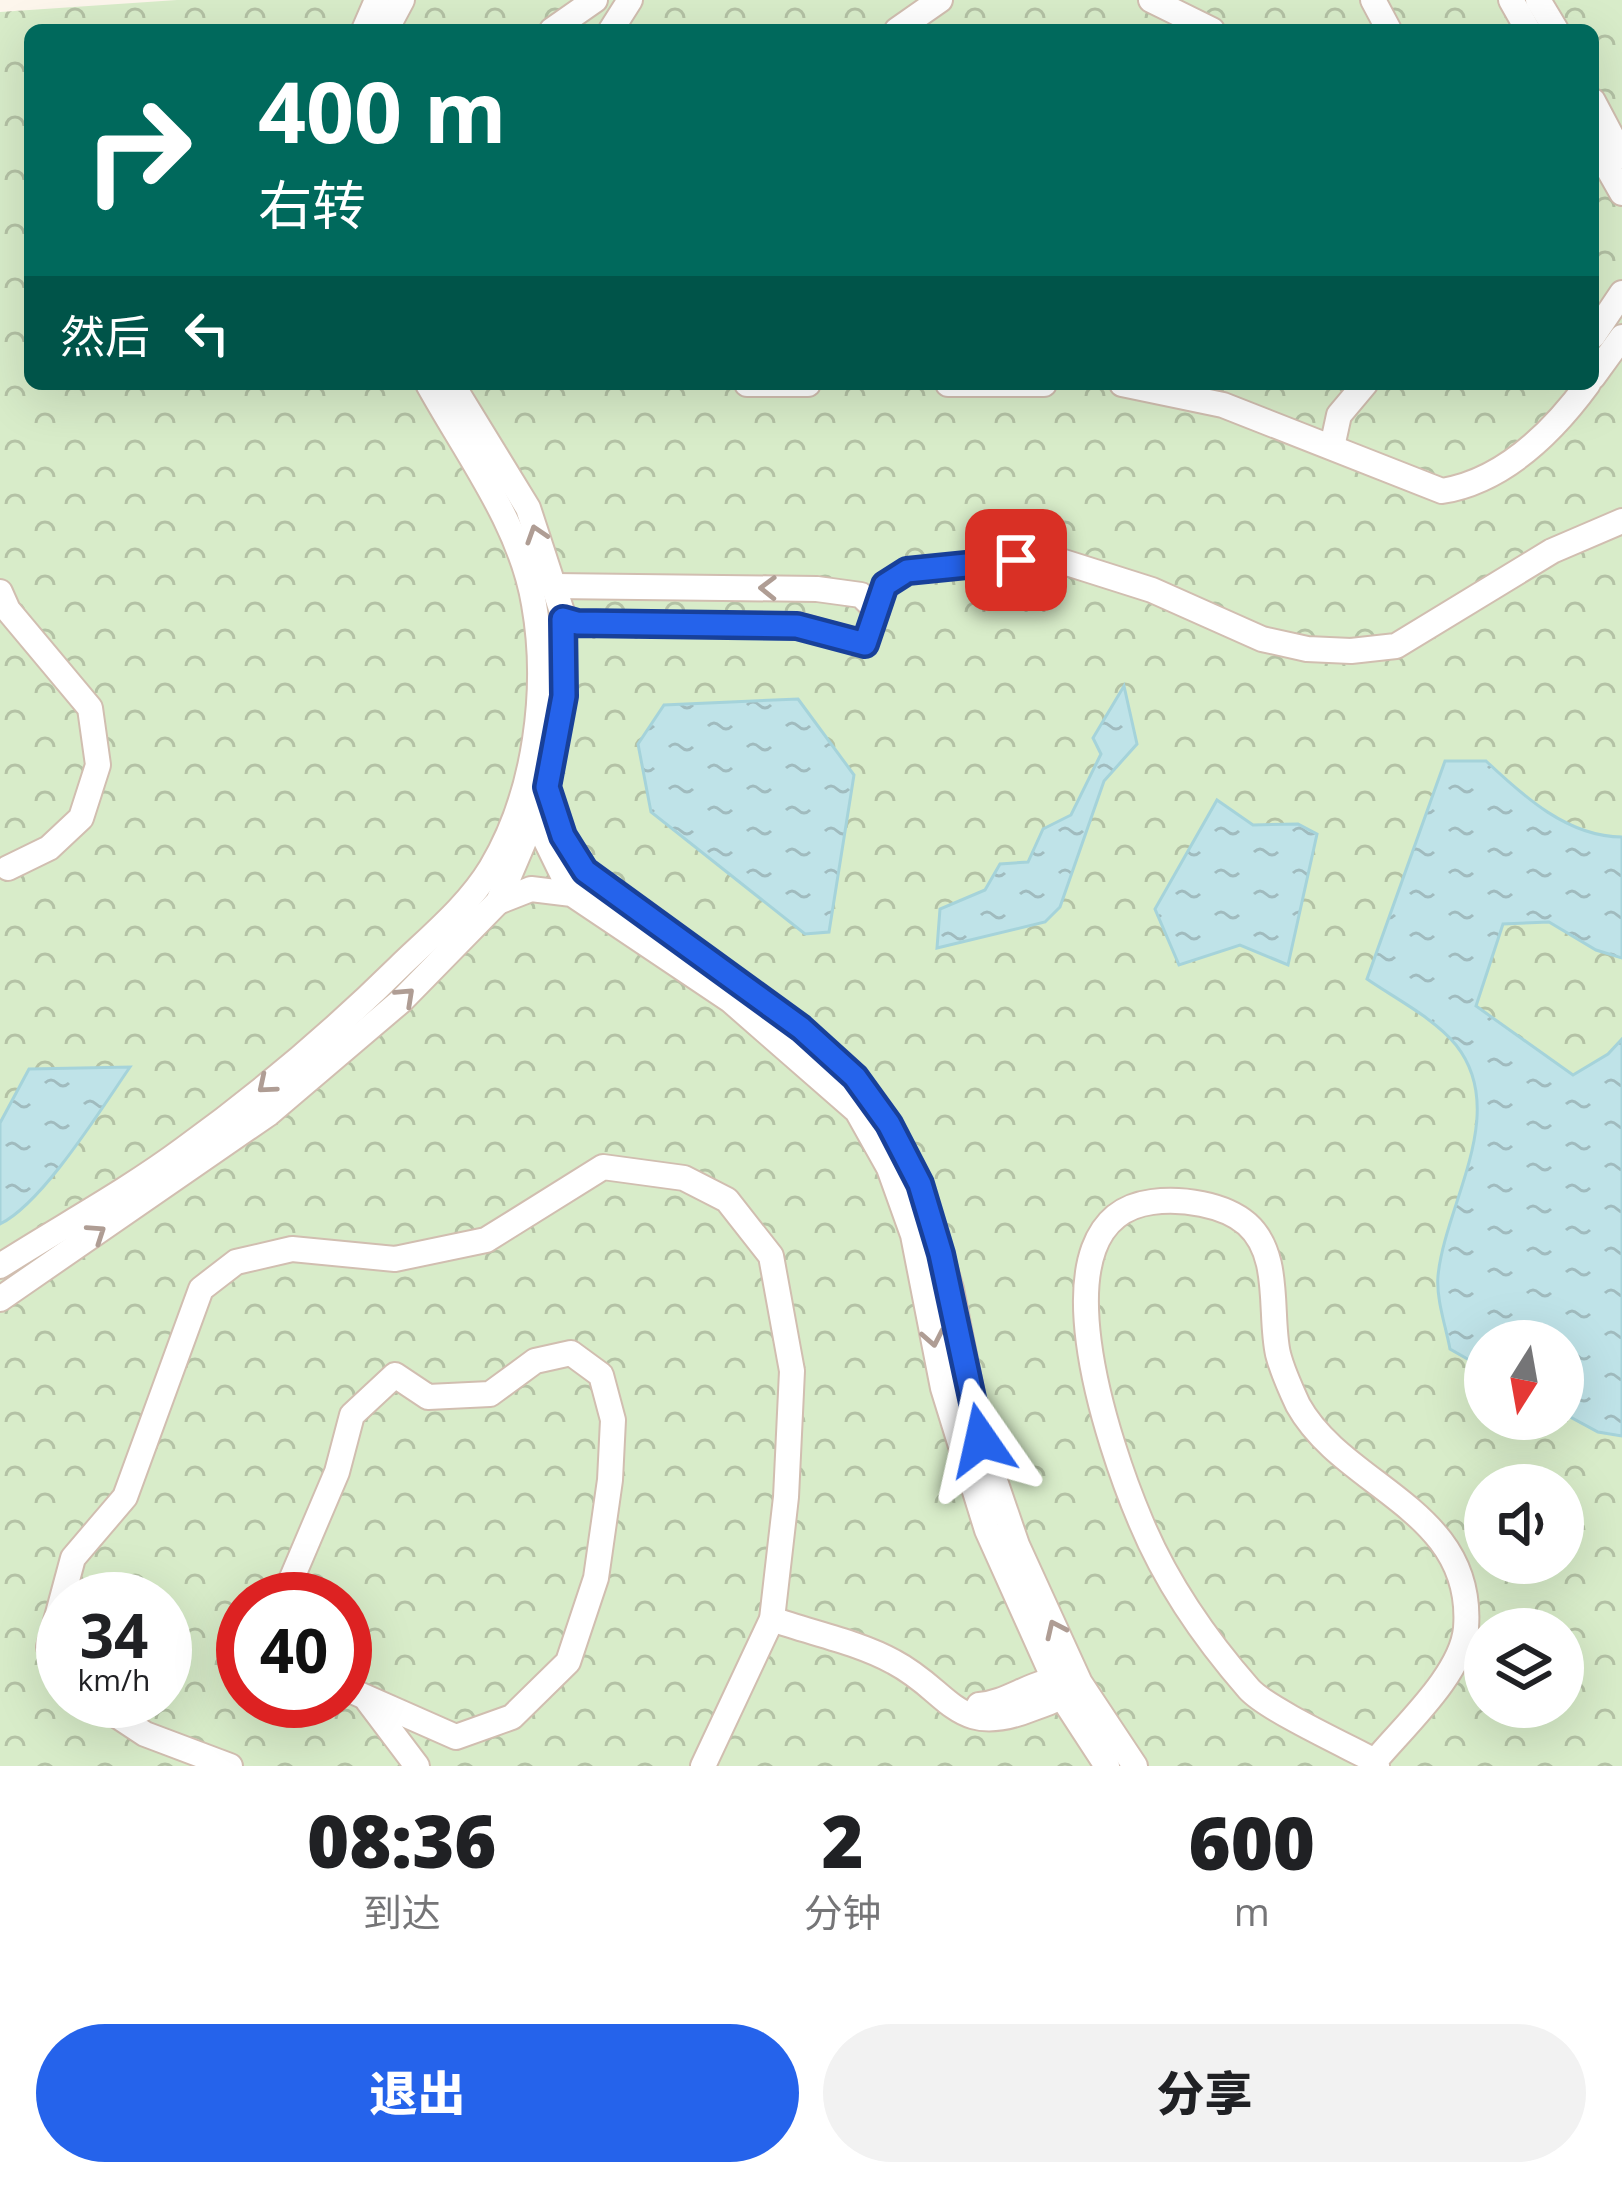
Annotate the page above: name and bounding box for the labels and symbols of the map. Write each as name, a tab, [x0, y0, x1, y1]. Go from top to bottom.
pin	[965, 509, 1067, 611]
one-way arrow	[526, 524, 551, 545]
one-way arrow	[758, 576, 777, 602]
one-way arrow	[392, 989, 414, 1011]
one-way arrow	[258, 1070, 280, 1092]
one-way arrow	[83, 1225, 105, 1247]
north arrow	[1464, 1320, 1584, 1440]
one-way arrow	[919, 1328, 945, 1348]
position arrow	[918, 1377, 1044, 1503]
speed limit sign: 40	[216, 1572, 372, 1728]
one-way arrow	[1046, 1620, 1069, 1641]

